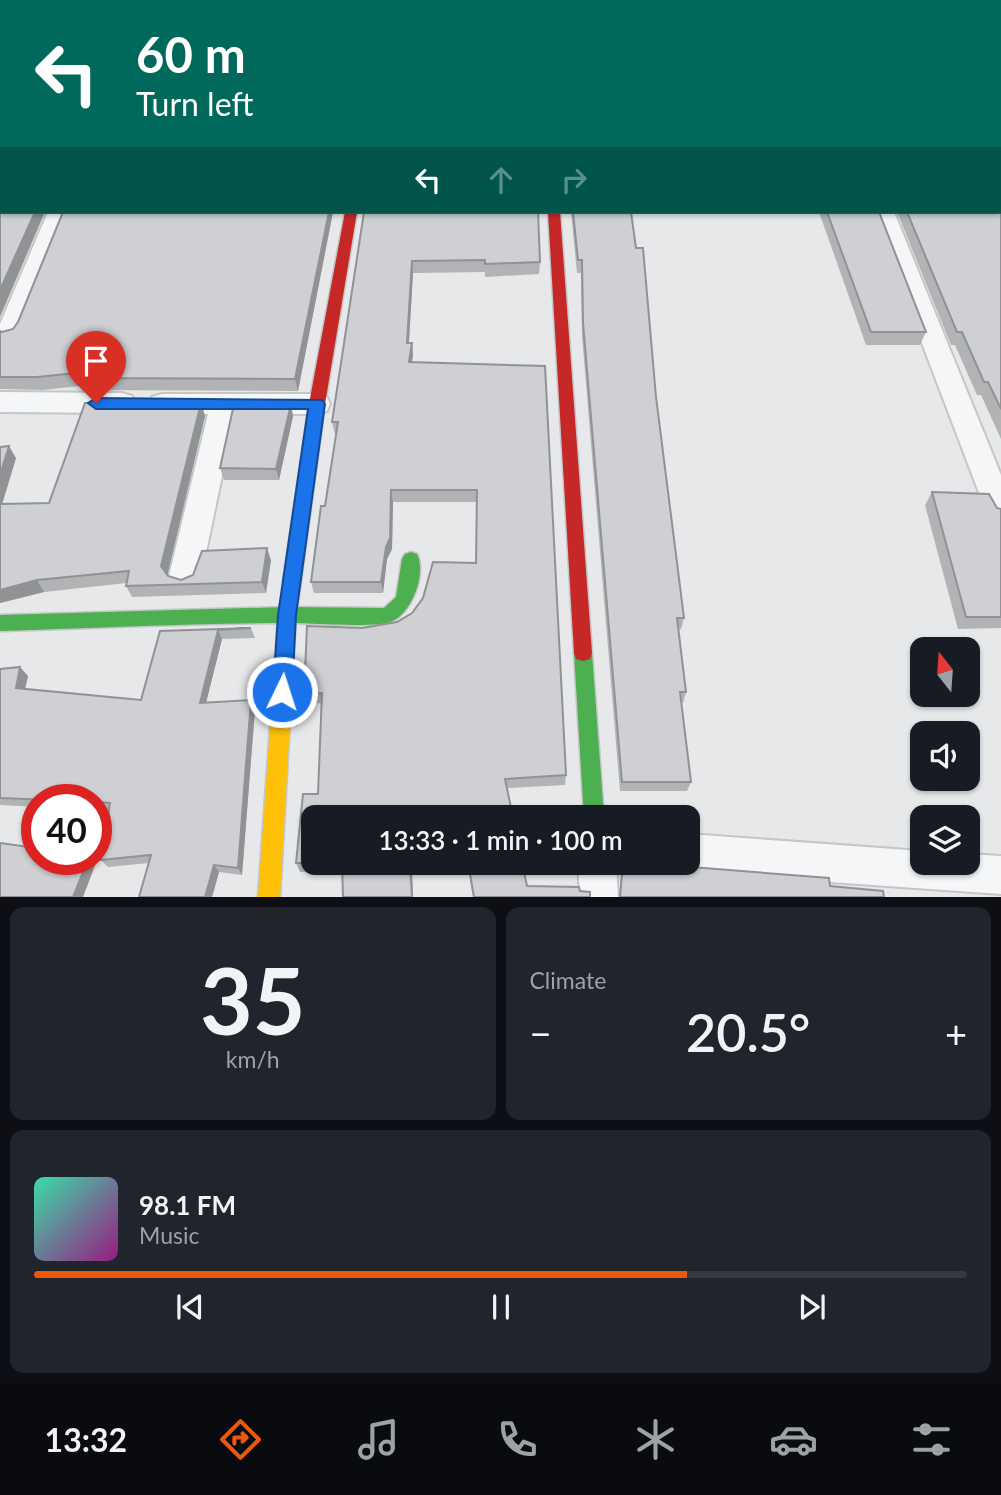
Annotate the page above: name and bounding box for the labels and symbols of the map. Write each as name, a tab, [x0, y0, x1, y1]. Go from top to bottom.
pin	[66, 331, 126, 403]
north arrow	[910, 637, 980, 707]
position arrow	[245, 655, 319, 729]
speed limit sign: 40	[21, 784, 112, 875]

